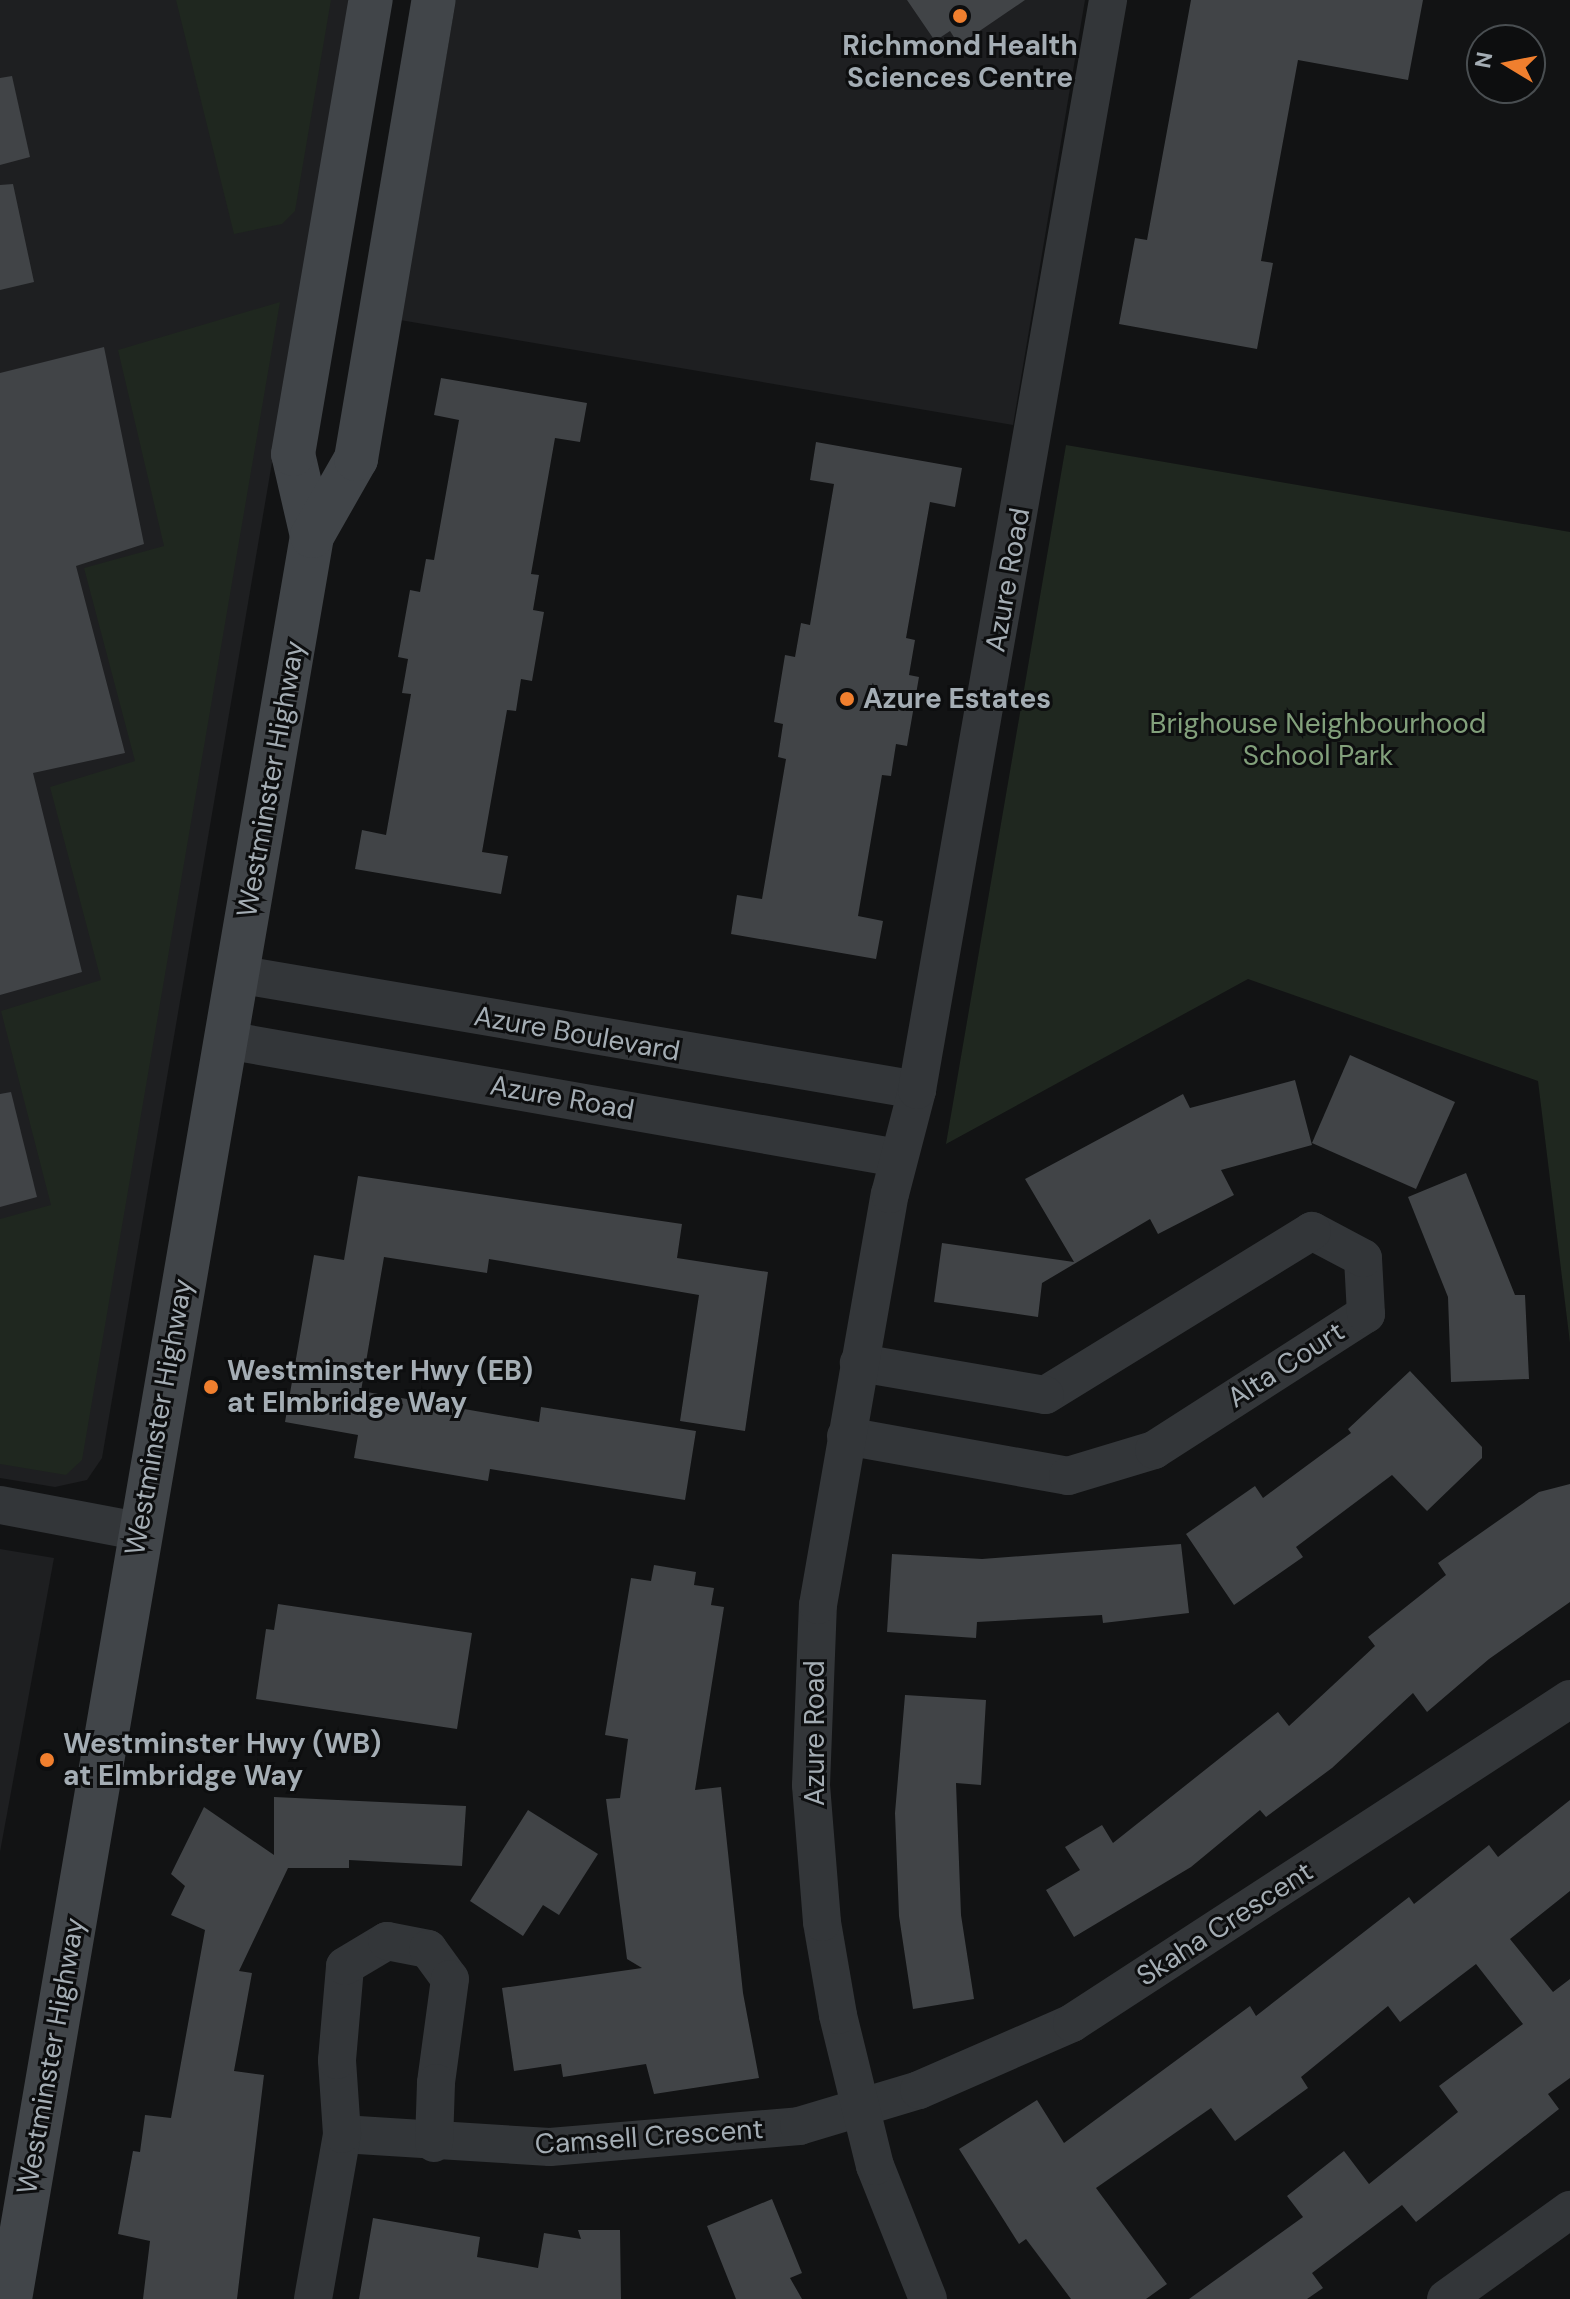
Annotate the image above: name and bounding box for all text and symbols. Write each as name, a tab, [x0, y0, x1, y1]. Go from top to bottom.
marker: Richmond Health Sciences Centre	[951, 7, 969, 25]
north arrow	[1466, 24, 1546, 104]
place label: Richmond Health Sciences Centre	[842, 29, 1078, 95]
text: N	[1468, 50, 1500, 71]
street label: Azure Road	[979, 505, 1037, 655]
street label: Westminster Highway	[230, 638, 312, 920]
place label: Azure Estates	[863, 682, 1051, 716]
marker: Azure Estates	[838, 690, 856, 708]
park label: Brighouse Neighbourhood School Park	[1150, 707, 1486, 773]
street label: Azure Boulevard	[471, 999, 683, 1069]
street label: Azure Road	[487, 1069, 637, 1127]
street label: Westminster Highway	[118, 1276, 200, 1558]
street label: Alta Court	[1221, 1315, 1351, 1415]
place label: Westminster Hwy (EB) at Elmbridge Way	[227, 1354, 533, 1420]
marker: Westminster Hwy (EB) at Elmbridge Way	[202, 1378, 220, 1396]
street label: Azure Road	[798, 1660, 832, 1806]
place label: Westminster Hwy (WB) at Elmbridge Way	[63, 1727, 381, 1793]
marker: Westminster Hwy (WB) at Elmbridge Way	[38, 1751, 56, 1769]
street label: Skaha Crescent	[1131, 1855, 1319, 1993]
street label: Westminster Highway	[10, 1915, 92, 2197]
street label: Camsell Crescent	[534, 2112, 764, 2162]

